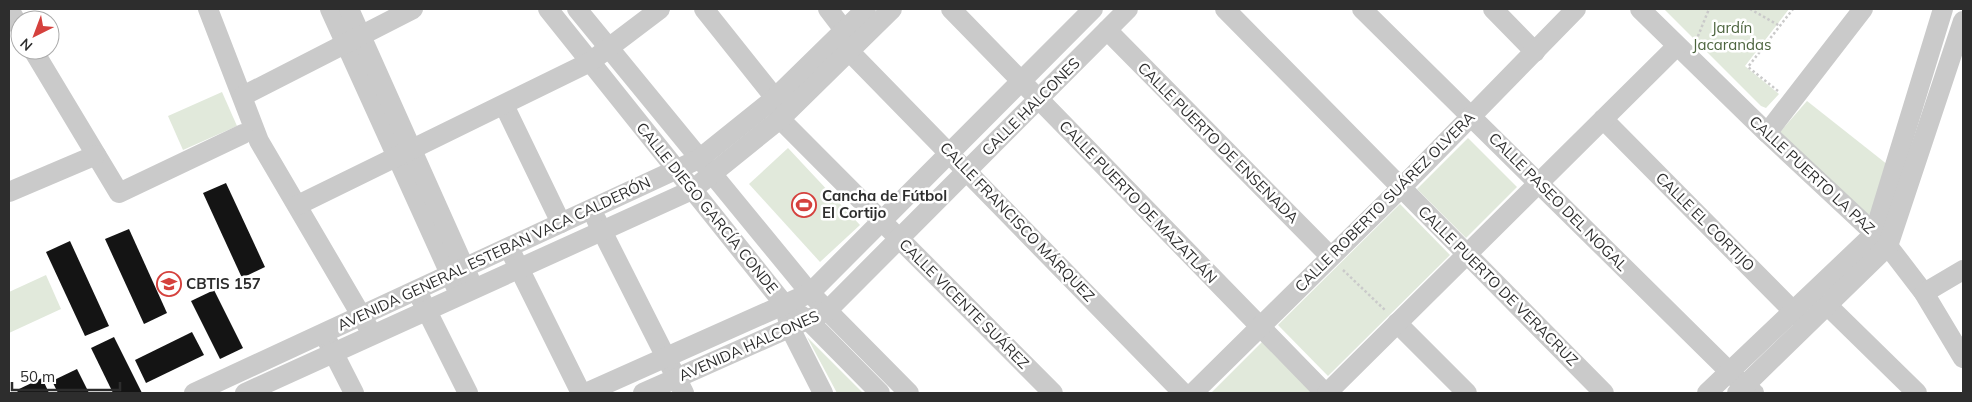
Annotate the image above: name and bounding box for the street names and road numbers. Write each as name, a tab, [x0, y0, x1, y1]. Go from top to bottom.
street label: CALLE HALCONES	[978, 54, 1084, 160]
street label: CALLE PUERTO DE ENSENADA	[1134, 58, 1303, 227]
street label: CALLE ROBERTO SUÁREZ OLVERA	[1291, 108, 1479, 296]
street label: CALLE PUERTO LA PAZ	[1746, 111, 1879, 238]
street label: CALLE PUERTO DE MAZATLÁN	[1055, 116, 1221, 287]
street label: CALLE DIEGO GARCÍA CONDE	[632, 118, 782, 297]
street label: CALLE PASEO DEL NOGAL	[1485, 128, 1632, 275]
street label: CALLE FRANCISCO MÁRQUEZ	[936, 138, 1099, 305]
street label: CALLE EL CORTIJO	[1652, 168, 1759, 275]
street label: AVENIDA GENERAL ESTEBAN VACA CALDERÓN	[334, 172, 653, 335]
street label: CALLE PUERTO DE VERACRUZ	[1414, 202, 1582, 370]
street label: CALLE VICENTE SUÁREZ	[895, 235, 1033, 373]
street label: AVENIDA HALCONES	[676, 306, 822, 385]

